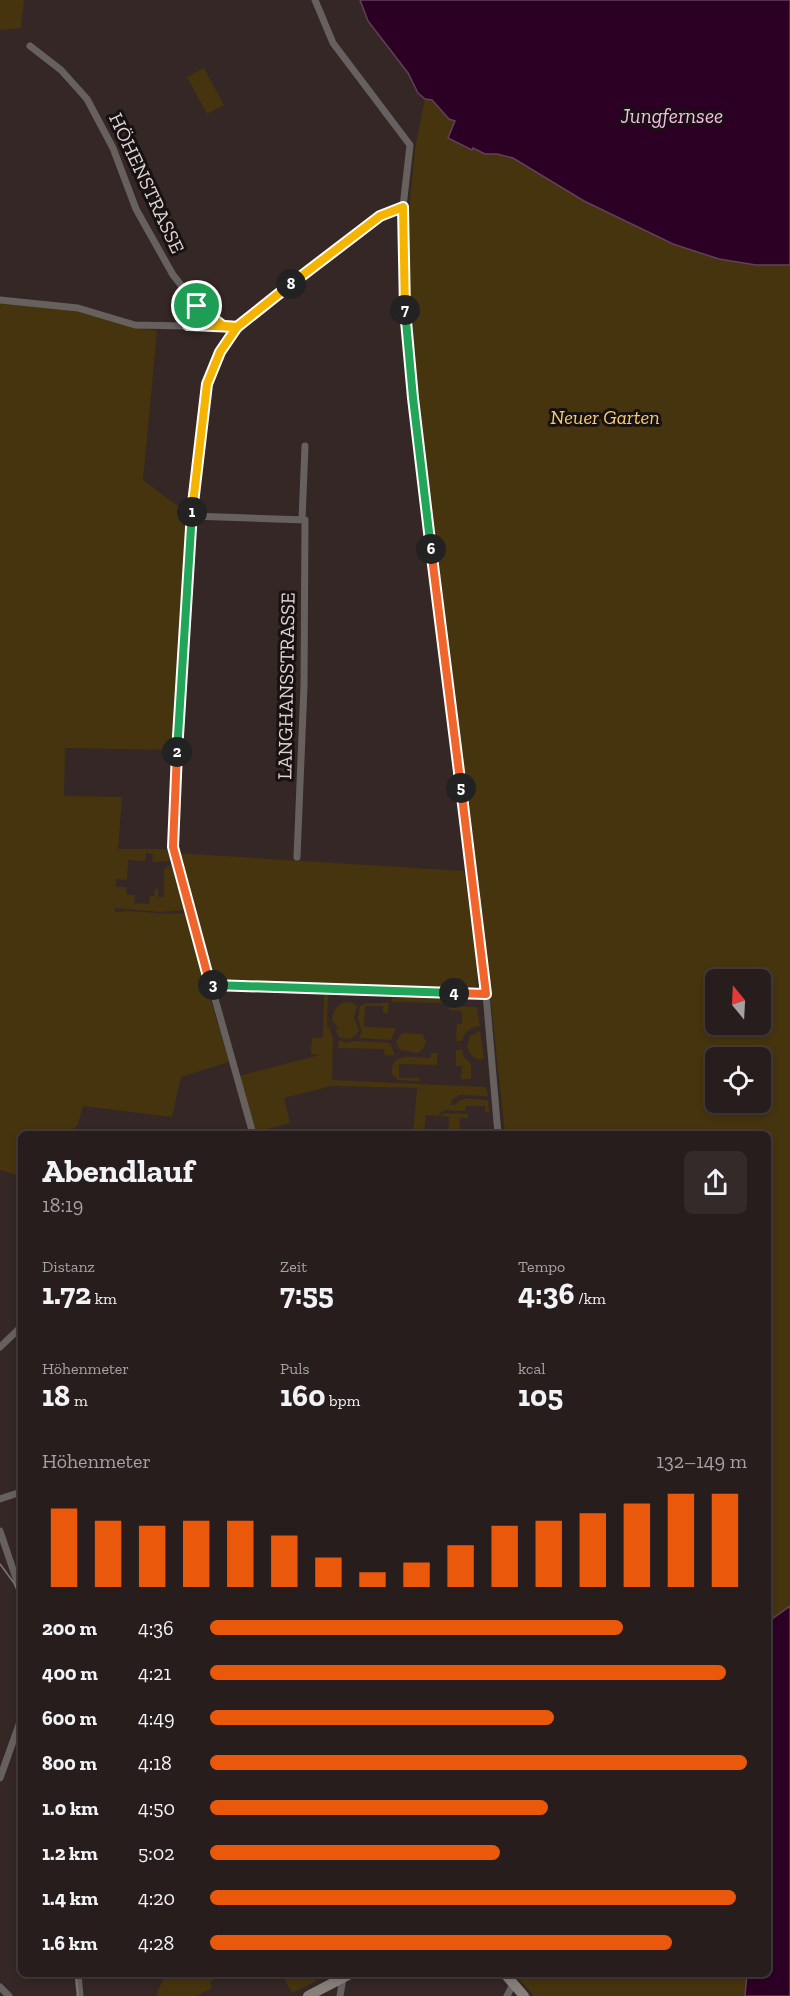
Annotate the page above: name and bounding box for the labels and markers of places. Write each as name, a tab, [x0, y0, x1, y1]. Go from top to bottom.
pin: 8	[276, 269, 306, 299]
pin	[171, 280, 222, 331]
pin: 7	[390, 295, 420, 325]
pin: 1	[177, 497, 207, 527]
pin: 6	[416, 534, 446, 564]
pin: 2	[162, 737, 192, 767]
pin: 5	[446, 773, 476, 803]
pin: 3	[198, 970, 228, 1000]
pin: 4	[439, 978, 469, 1008]

